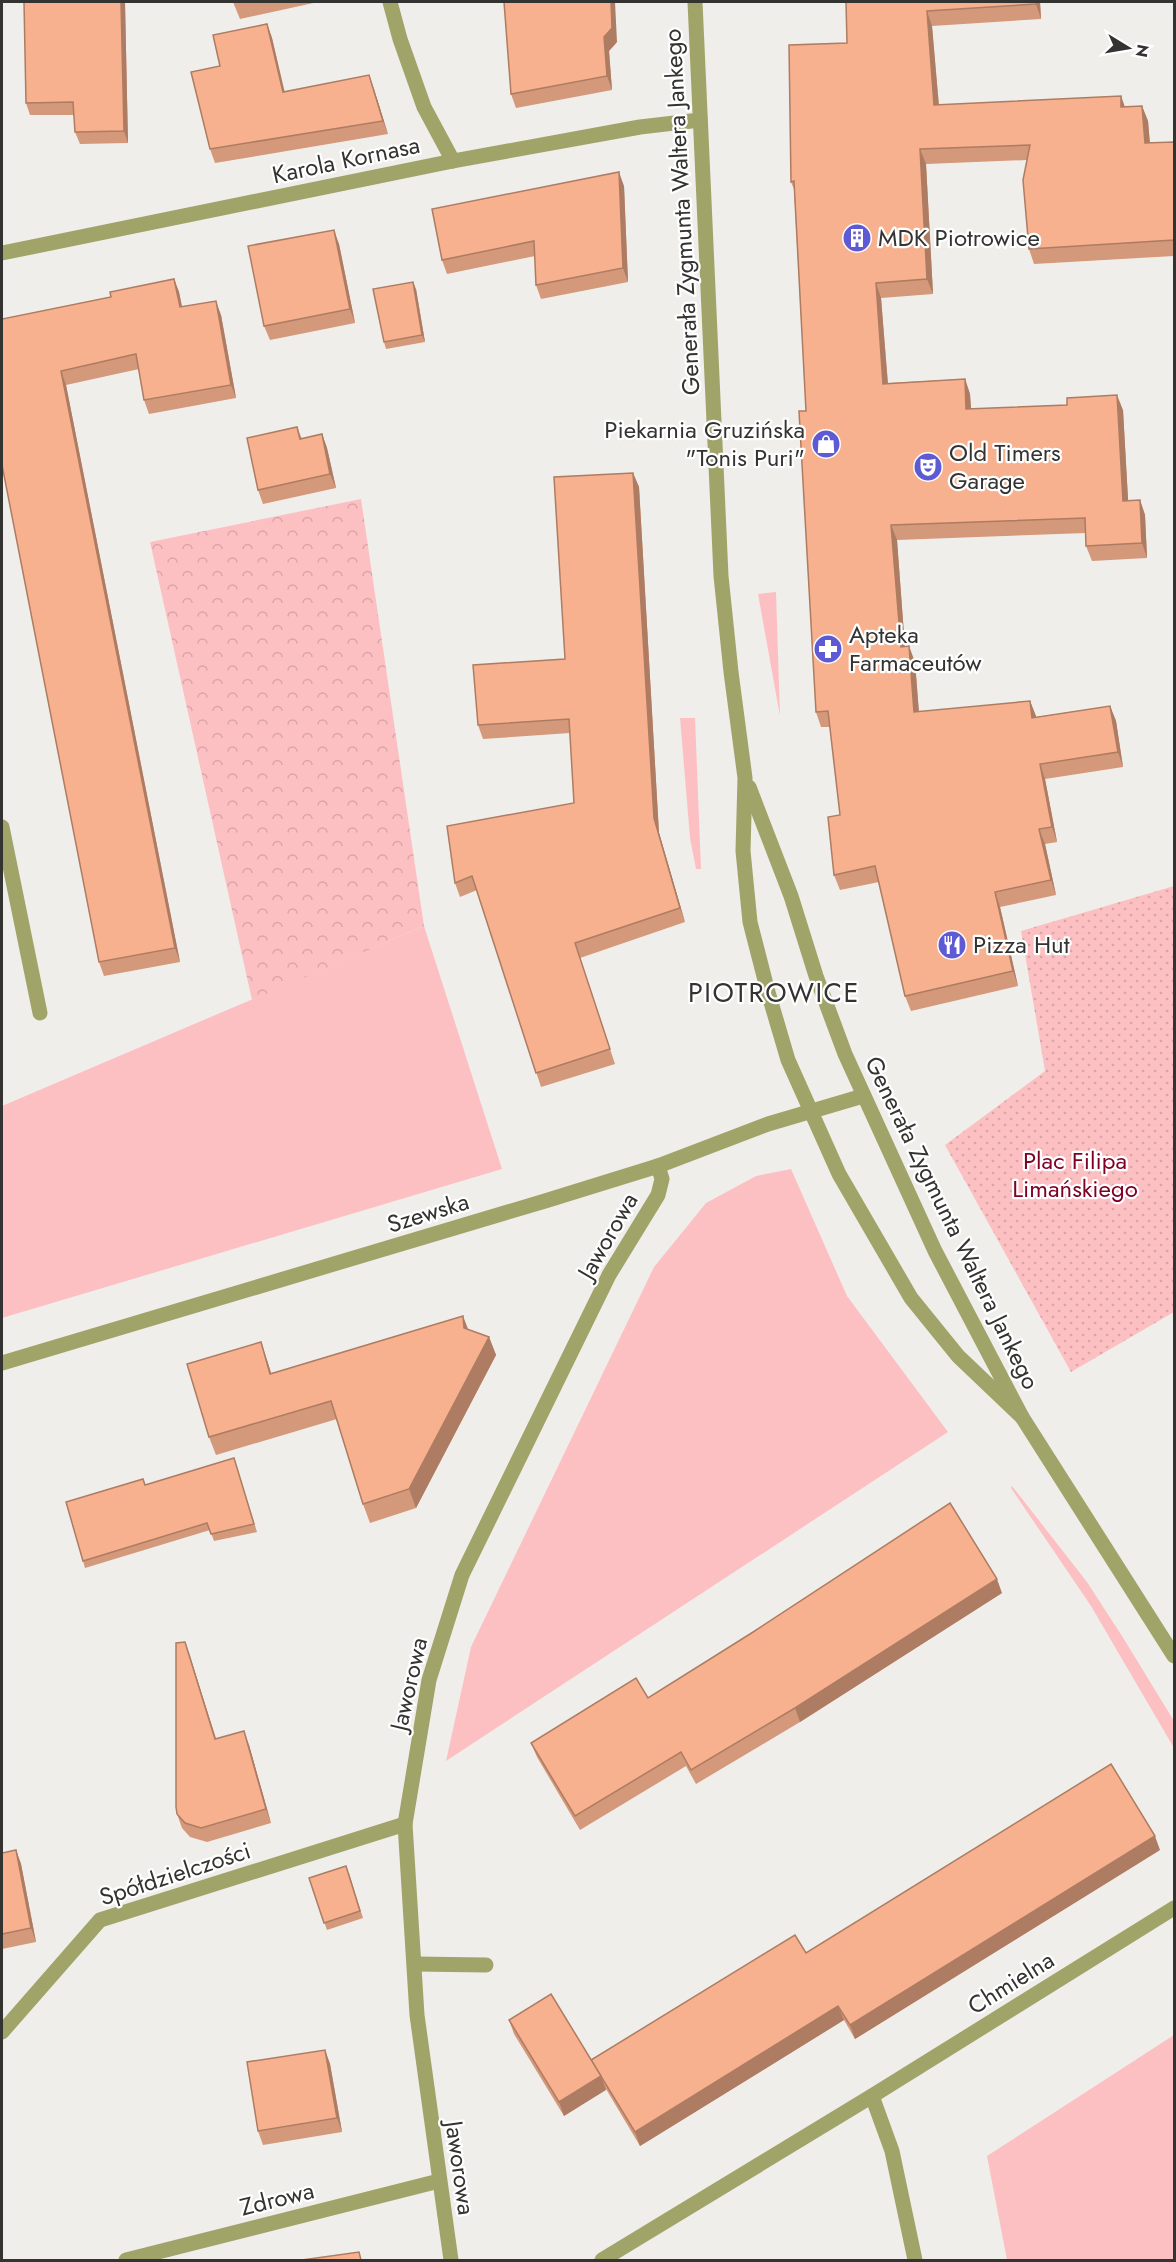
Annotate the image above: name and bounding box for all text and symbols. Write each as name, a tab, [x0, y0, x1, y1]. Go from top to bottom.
north arrow	[1098, 18, 1158, 78]
street label: Generała Zygmunta Waltera Jankego	[654, 28, 709, 396]
text: N	[1130, 42, 1155, 59]
street label: Karola Kornasa	[269, 127, 423, 192]
place label: MDK Piotrowice	[878, 220, 1040, 255]
building icon: MDK Piotrowice	[841, 222, 873, 254]
place label: Piekarnia Gruzińska "Tonis Puri"	[604, 412, 805, 475]
shop icon: Piekarnia Gruzińska "Tonis Puri"	[810, 428, 842, 460]
place label: Old Timers Garage	[949, 435, 1061, 498]
theatre icon: Old Timers Garage	[912, 451, 944, 483]
place label: Apteka Farmaceutów	[849, 617, 982, 680]
pharmacy icon: Apteka Farmaceutów	[812, 633, 844, 665]
place label: Pizza Hut	[973, 927, 1070, 962]
restaurant icon: Pizza Hut	[936, 929, 968, 961]
district label: PIOTROWICE	[688, 973, 860, 1012]
street label: Generała Zygmunta Waltera Jankego	[856, 1050, 1049, 1395]
park label: Plac Filipa Limańskiego	[1012, 1143, 1138, 1206]
street label: Szewska	[383, 1184, 473, 1242]
street label: Jaworowa	[567, 1186, 646, 1288]
street label: Jaworowa	[380, 1634, 436, 1737]
street label: Spółdzielczości	[95, 1833, 255, 1914]
street label: Chmielna	[961, 1942, 1061, 2023]
street label: Jaworowa	[436, 2116, 484, 2217]
street label: Zdrowa	[236, 2172, 318, 2225]

